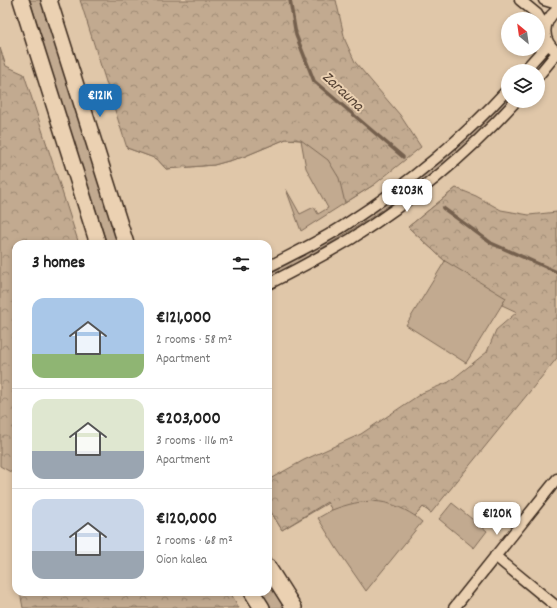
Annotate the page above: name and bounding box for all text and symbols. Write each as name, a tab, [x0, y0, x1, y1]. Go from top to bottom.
north arrow	[501, 12, 545, 56]
map controls	[501, 12, 545, 108]
button: layers	[501, 64, 545, 108]
water label: Zarauna	[316, 66, 369, 118]
pin: €121K	[72, 84, 128, 118]
text: €121K	[88, 87, 112, 106]
pin: €203K	[379, 179, 435, 213]
text: €203K	[391, 182, 423, 201]
text: 3 homes	[32, 252, 85, 276]
icon: filters	[230, 253, 252, 275]
text: €121,000	[156, 307, 211, 331]
icon: home	[64, 314, 112, 362]
text: 2 rooms · 58 m²	[156, 331, 232, 350]
text: Apartment	[156, 350, 210, 369]
text: €203,000	[156, 408, 221, 432]
icon: home	[64, 415, 112, 463]
text: 3 rooms · 116 m²	[156, 432, 233, 451]
text: Apartment	[156, 451, 210, 470]
pin: €120K	[469, 502, 525, 536]
text: €120K	[483, 505, 511, 524]
text: €120,000	[156, 508, 217, 532]
icon: home	[64, 515, 112, 563]
text: 2 rooms · 68 m²	[156, 532, 233, 551]
text: Oion kalea	[156, 551, 207, 570]

